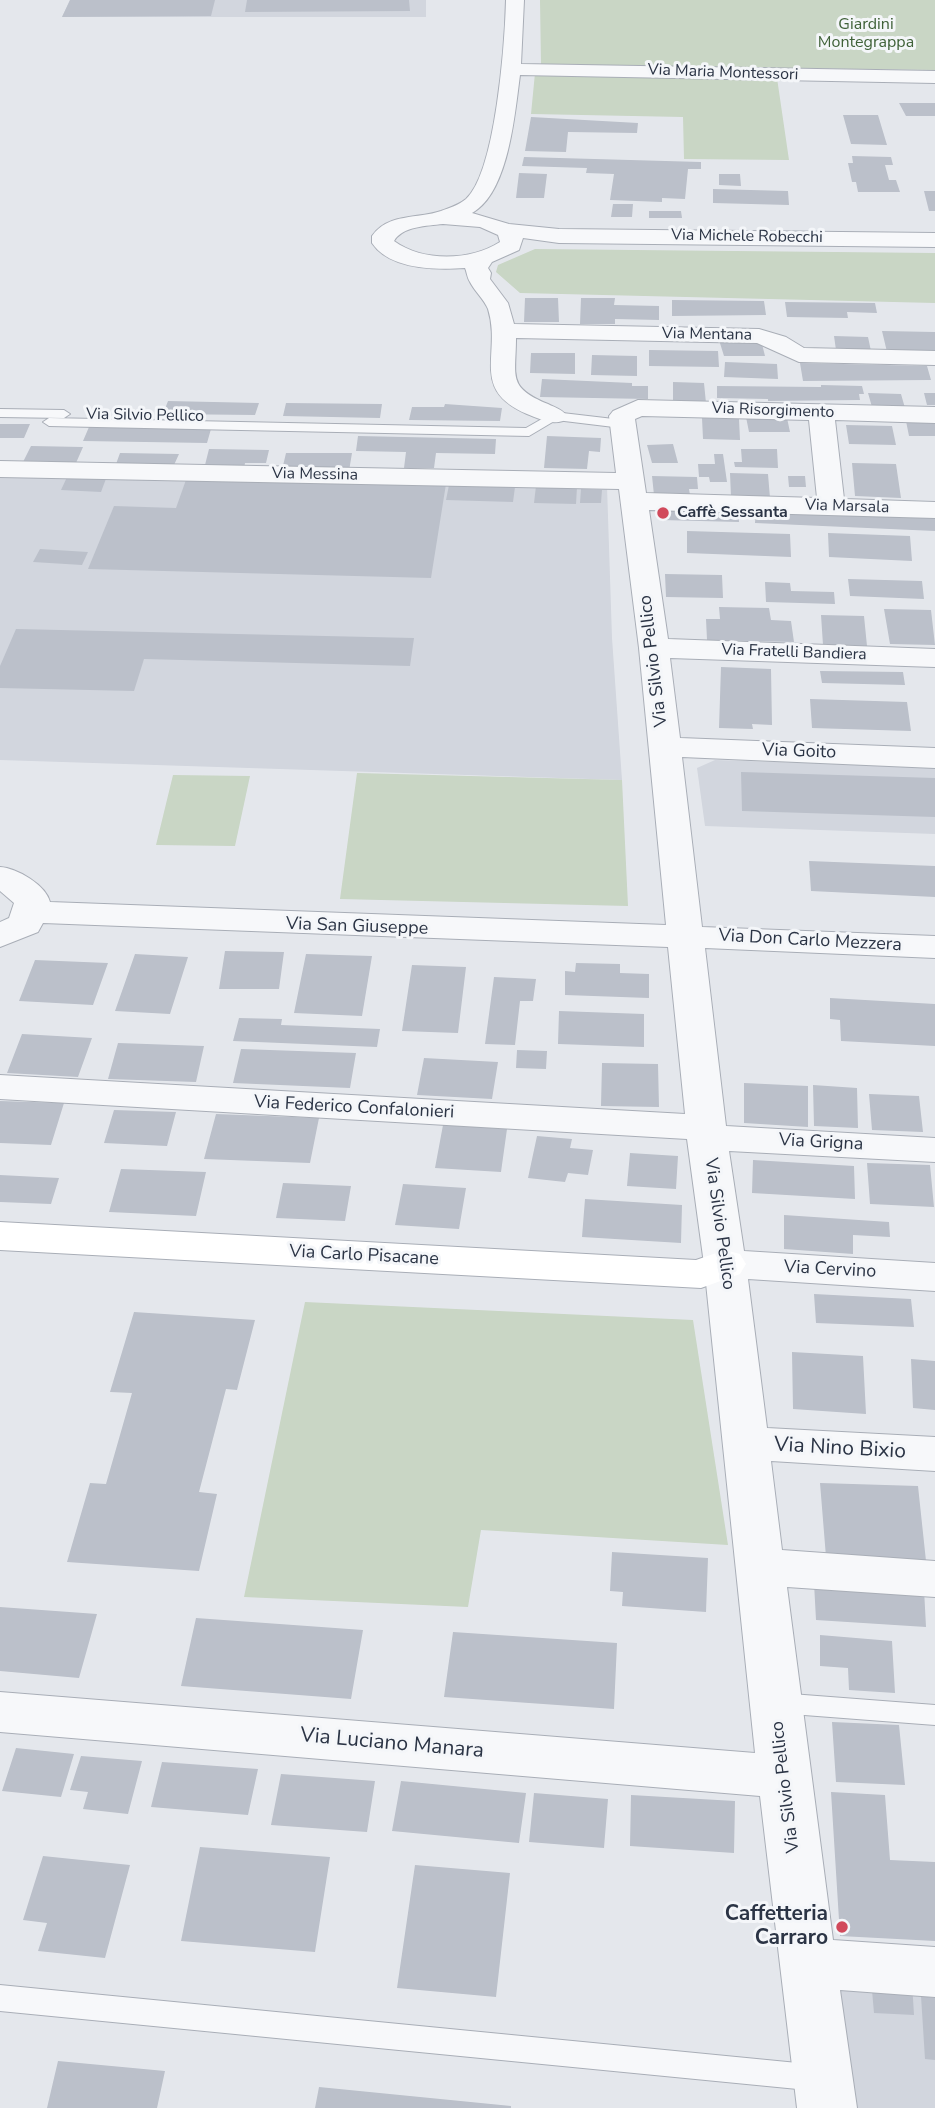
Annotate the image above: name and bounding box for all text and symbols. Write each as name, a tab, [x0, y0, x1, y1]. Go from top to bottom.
park label: Giardini Montegrappa	[818, 15, 914, 53]
street label: Via Maria Montessori	[647, 61, 799, 85]
street label: Via Michele Robecchi	[671, 226, 823, 248]
street label: Via Mentana	[662, 325, 752, 345]
street label: Via Risorgimento	[711, 399, 835, 423]
street label: Via Silvio Pellico	[86, 405, 204, 427]
street label: Via Messina	[272, 465, 358, 485]
street label: Via Marsala	[804, 496, 890, 518]
place label: Caffè Sessanta	[677, 503, 788, 523]
marker: Caffè Sessanta	[655, 505, 671, 521]
street label: Via Silvio Pellico	[635, 594, 673, 728]
street label: Via Fratelli Bandiera	[721, 641, 867, 665]
street label: Via Goito	[762, 740, 836, 764]
street label: Via San Giuseppe	[285, 914, 429, 940]
street label: Via Don Carlo Mezzera	[718, 925, 902, 957]
street label: Via Federico Confalonieri	[253, 1092, 455, 1124]
street label: Via Grigna	[778, 1130, 864, 1156]
street label: Via Silvio Pellico	[699, 1157, 739, 1291]
street label: Via Carlo Pisacane	[289, 1241, 439, 1271]
street label: Via Cervino	[783, 1257, 877, 1283]
street label: Via Nino Bixio	[773, 1433, 907, 1465]
street label: Via Silvio Pellico	[767, 1720, 805, 1854]
street label: Via Luciano Manara	[299, 1723, 485, 1765]
place label: Caffetteria Carraro	[725, 1902, 828, 1952]
marker: Caffetteria Carraro	[834, 1919, 850, 1935]

